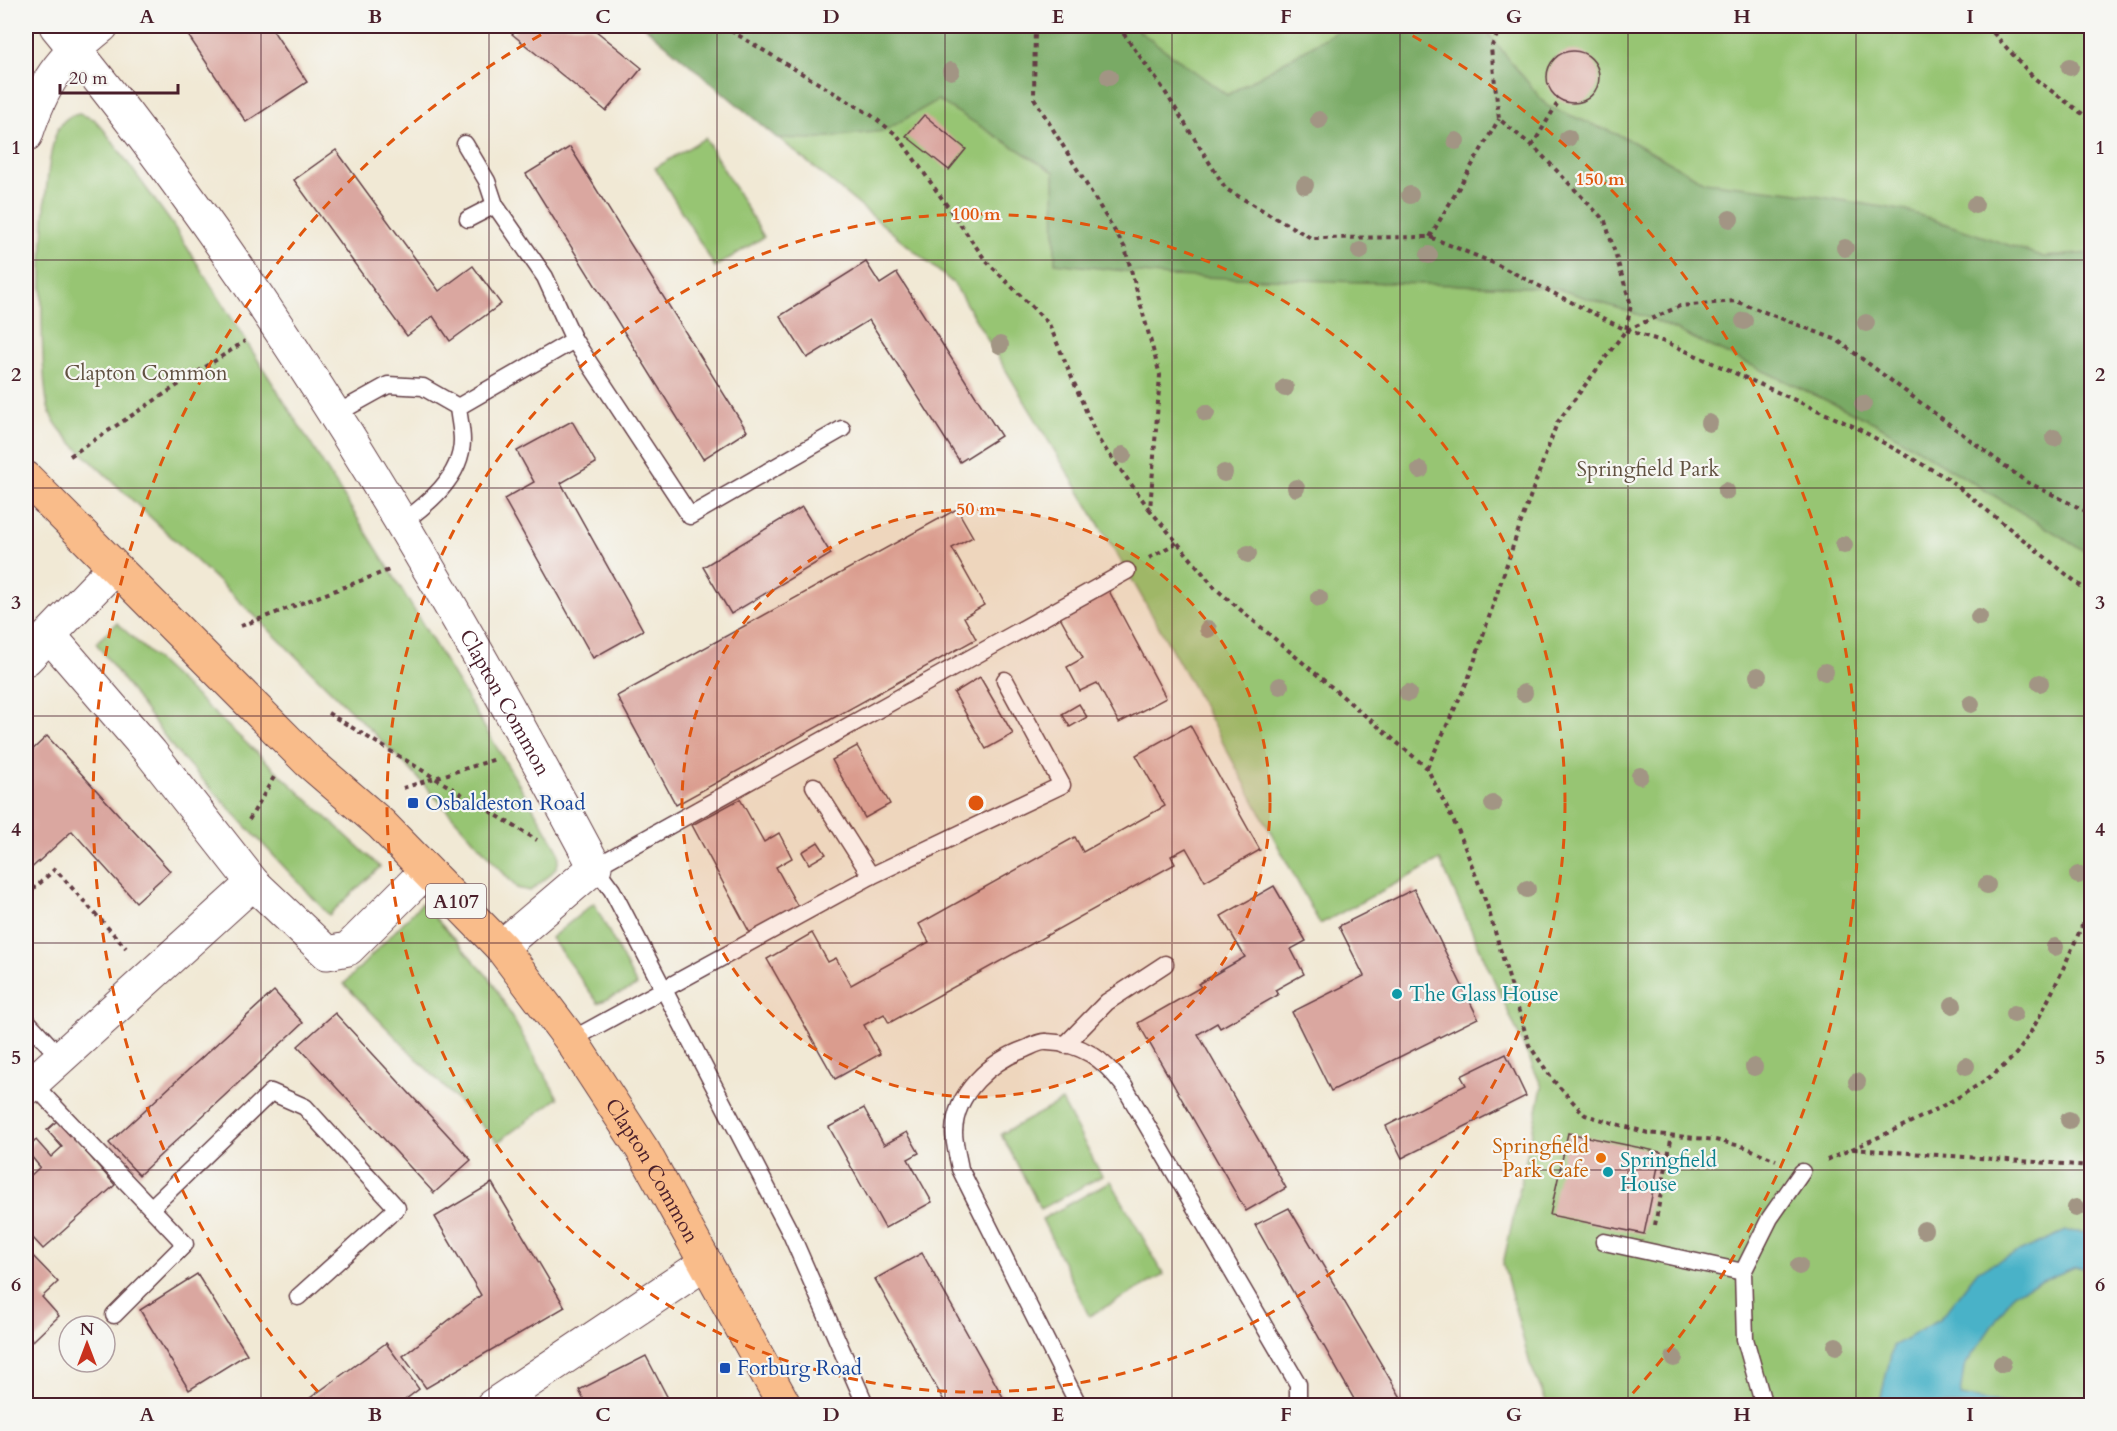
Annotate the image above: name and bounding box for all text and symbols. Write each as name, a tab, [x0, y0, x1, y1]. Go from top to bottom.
text: A	[139, 3, 155, 30]
text: B	[368, 3, 382, 30]
text: C	[595, 3, 611, 30]
text: D	[822, 3, 840, 30]
text: E	[1052, 3, 1064, 30]
text: F	[1280, 3, 1292, 30]
text: G	[1506, 3, 1522, 30]
text: H	[1733, 3, 1751, 30]
text: I	[1966, 3, 1974, 30]
scale bar	[60, 57, 178, 95]
text: 20 m	[69, 66, 108, 91]
text: 1	[11, 134, 21, 161]
text: 1	[2095, 134, 2105, 161]
text: 150 m	[1575, 167, 1625, 192]
text: 100 m	[951, 202, 1001, 227]
park label: Clapton Common	[64, 359, 228, 388]
text: 2	[11, 361, 21, 388]
text: 2	[2095, 361, 2105, 388]
park label: Springfield Park	[1577, 455, 1720, 484]
text: 50 m	[956, 497, 996, 522]
text: 3	[11, 589, 21, 616]
text: 3	[2095, 589, 2105, 616]
street label: Clapton Common	[452, 624, 557, 781]
place label: Osbaldeston Road	[425, 789, 585, 818]
centre of rings	[966, 793, 986, 813]
marker: Osbaldeston Road	[406, 796, 420, 810]
text: 4	[11, 816, 21, 843]
text: 4	[2095, 816, 2105, 843]
road number: A107	[426, 884, 486, 918]
place label: The Glass House	[1409, 980, 1559, 1009]
marker: The Glass House	[1390, 987, 1404, 1001]
text: 5	[11, 1044, 21, 1071]
text: 5	[2095, 1044, 2105, 1071]
street label: Clapton Common	[598, 1093, 706, 1248]
place label: Springfield Park Cafe	[1492, 1132, 1589, 1185]
place label: Springfield House	[1620, 1146, 1717, 1199]
marker: Springfield Park Cafe	[1594, 1151, 1608, 1165]
marker: Springfield House	[1601, 1165, 1615, 1179]
text: 6	[11, 1271, 21, 1298]
text: 6	[2095, 1271, 2105, 1298]
north arrow	[57, 1314, 117, 1374]
text: N	[80, 1319, 94, 1341]
place label: Forburg Road	[737, 1354, 862, 1383]
marker: Forburg Road	[718, 1361, 732, 1375]
text: A	[139, 1401, 155, 1428]
text: B	[368, 1401, 382, 1428]
text: C	[595, 1401, 611, 1428]
text: D	[822, 1401, 840, 1428]
text: E	[1052, 1401, 1064, 1428]
text: F	[1280, 1401, 1292, 1428]
text: G	[1506, 1401, 1522, 1428]
text: H	[1733, 1401, 1751, 1428]
text: I	[1966, 1401, 1974, 1428]

